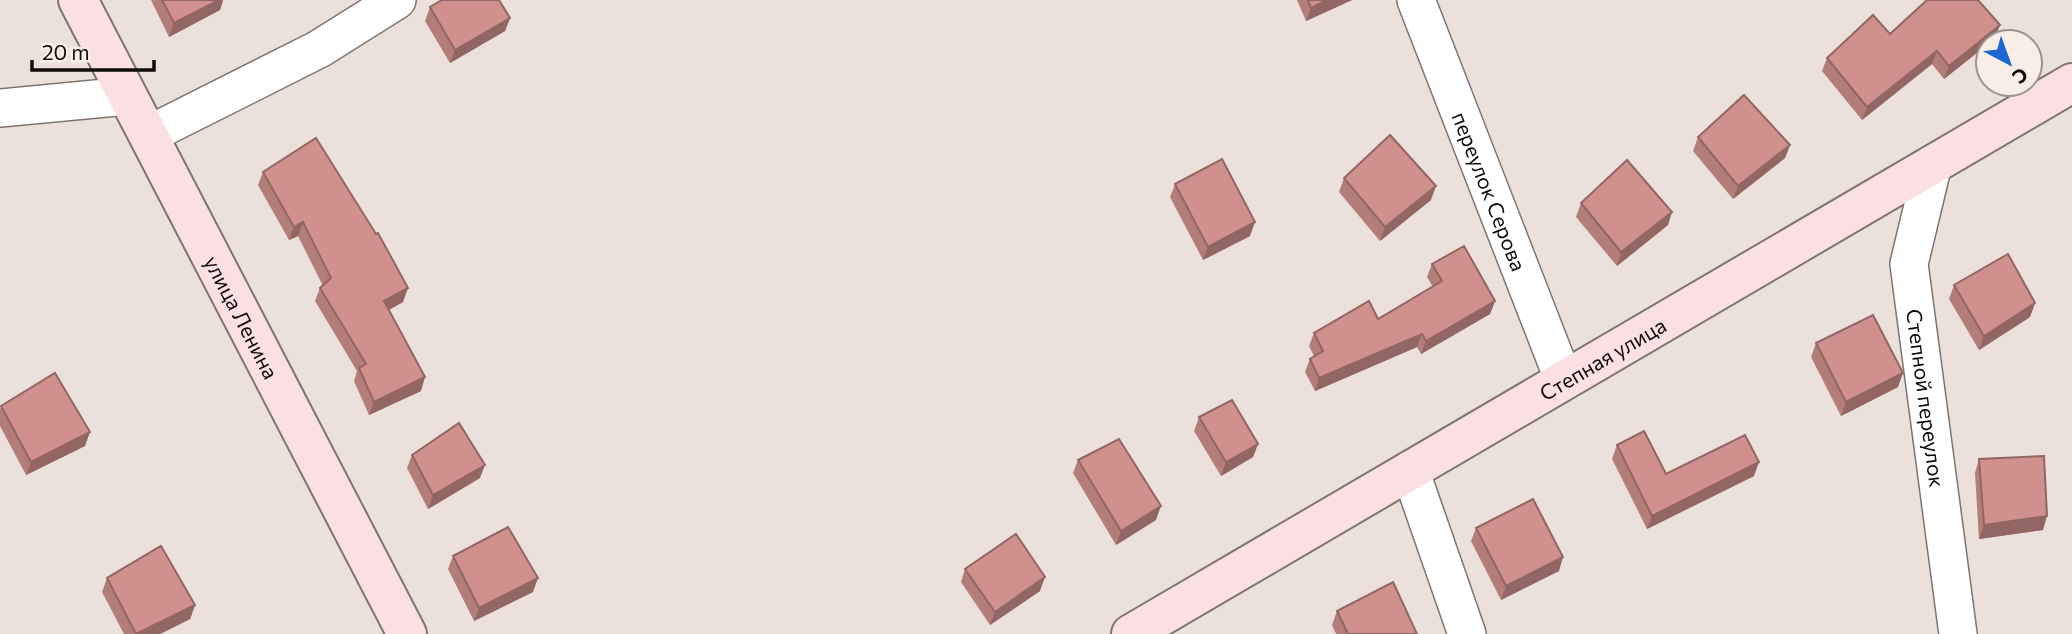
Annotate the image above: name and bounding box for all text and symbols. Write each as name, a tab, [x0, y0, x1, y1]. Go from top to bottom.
scale bar	[32, 28, 154, 72]
north arrow	[1974, 28, 2044, 98]
text: 20 m	[42, 39, 90, 64]
text: С	[2008, 63, 2033, 89]
street label: переулок Серова	[1448, 108, 1532, 274]
street label: улица Ленина	[200, 251, 285, 383]
street label: Степной переулок	[1903, 307, 1951, 489]
street label: Степная улица	[1534, 311, 1670, 405]

